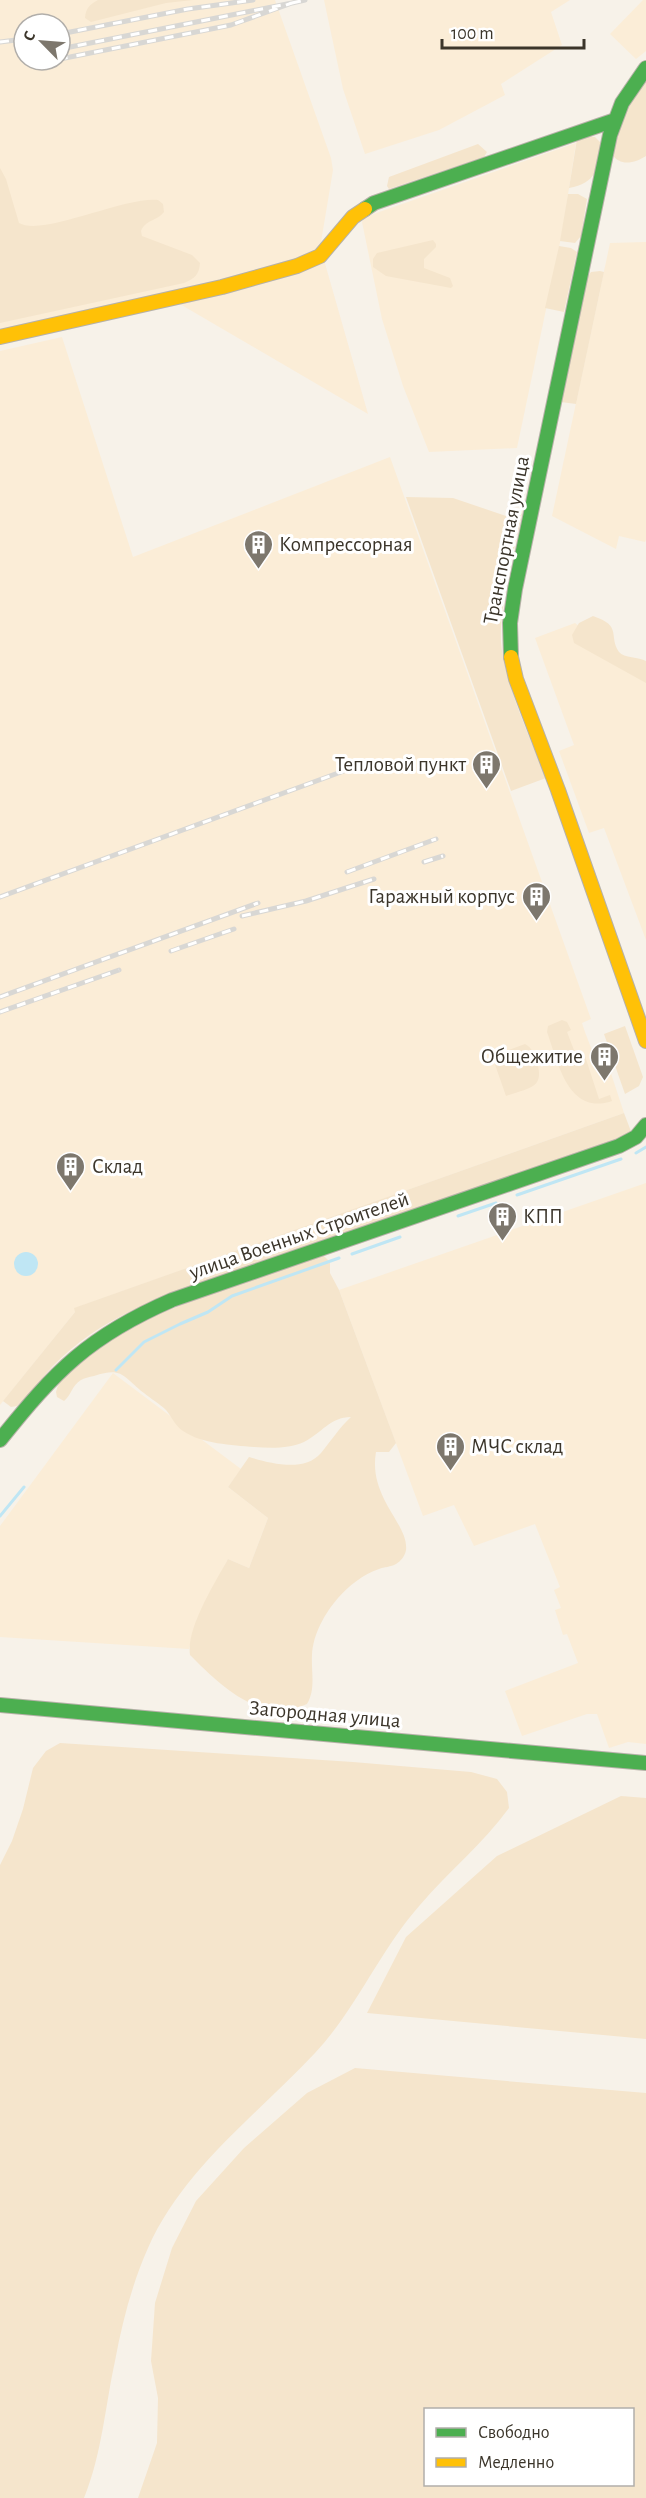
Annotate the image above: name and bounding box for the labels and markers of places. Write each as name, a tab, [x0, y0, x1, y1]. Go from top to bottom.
building icon: Компрессорная	[242, 528, 274, 570]
place label: Компрессорная	[279, 534, 413, 555]
building icon: Тепловой пункт	[471, 748, 503, 790]
place label: Тепловой пункт	[335, 754, 466, 775]
building icon: Гаражный корпус	[520, 880, 552, 922]
place label: Гаражный корпус	[368, 886, 515, 907]
building icon: Общежитие	[588, 1040, 620, 1082]
place label: Общежитие	[481, 1046, 583, 1067]
building icon: Склад	[55, 1150, 87, 1192]
place label: Склад	[92, 1156, 143, 1177]
building icon: КПП	[486, 1200, 518, 1242]
place label: КПП	[523, 1206, 563, 1227]
building icon: МЧС склад	[434, 1430, 466, 1472]
place label: МЧС склад	[471, 1436, 563, 1457]

